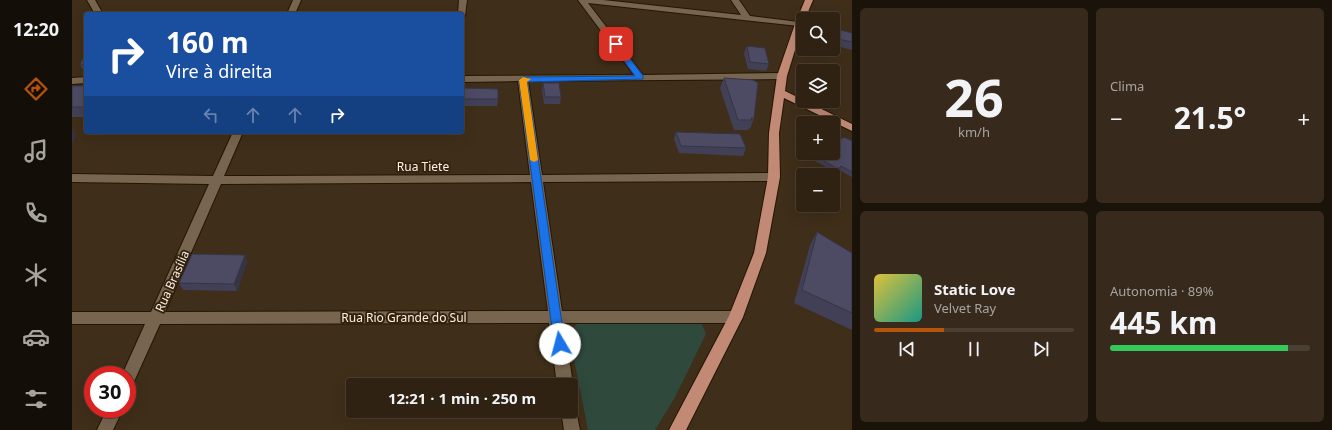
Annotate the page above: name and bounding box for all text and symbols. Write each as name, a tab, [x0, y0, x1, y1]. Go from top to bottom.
map controls	[796, 12, 840, 212]
button: search	[796, 12, 840, 56]
text: 12:20	[13, 17, 59, 41]
text: 160 m	[166, 23, 249, 61]
pin	[599, 27, 633, 61]
icon: right	[100, 28, 152, 80]
icon: arrive	[605, 33, 627, 55]
text: Vire à direita	[166, 59, 272, 83]
text: 26	[944, 61, 1004, 132]
button: layers	[796, 64, 840, 108]
icon: directions	[22, 75, 50, 103]
text: Clima	[1110, 77, 1144, 95]
text: 21.5°	[1174, 97, 1246, 138]
text: −	[1110, 103, 1123, 133]
text: +	[1297, 103, 1310, 133]
icon: left	[200, 104, 222, 126]
icon: ahead	[242, 104, 264, 126]
icon: ahead	[284, 104, 306, 126]
icon: right	[326, 104, 348, 126]
button: +	[796, 116, 840, 160]
text: km/h	[958, 123, 990, 141]
icon: music	[22, 137, 50, 165]
street label: Rua Tiete	[397, 158, 449, 175]
button: −	[796, 168, 840, 212]
icon: phone	[22, 199, 50, 227]
street label: Rua Brasília	[151, 248, 193, 314]
icon: climate	[22, 261, 50, 289]
text: Static Love	[934, 279, 1015, 299]
text: Autonomia · 89%	[1110, 282, 1214, 300]
text: Velvet Ray	[934, 299, 996, 317]
text: 445 km	[1110, 302, 1217, 343]
street label: Rua Rio Grande do Sul	[341, 309, 467, 326]
icon: car	[22, 323, 50, 351]
position arrow	[539, 323, 581, 365]
icon: previous	[896, 338, 918, 360]
icon: pause	[963, 338, 985, 360]
icon: next	[1030, 338, 1052, 360]
speed limit sign: 30	[84, 366, 136, 418]
icon: filters	[22, 385, 50, 413]
text: 12:21 · 1 min · 250 m	[388, 388, 536, 408]

